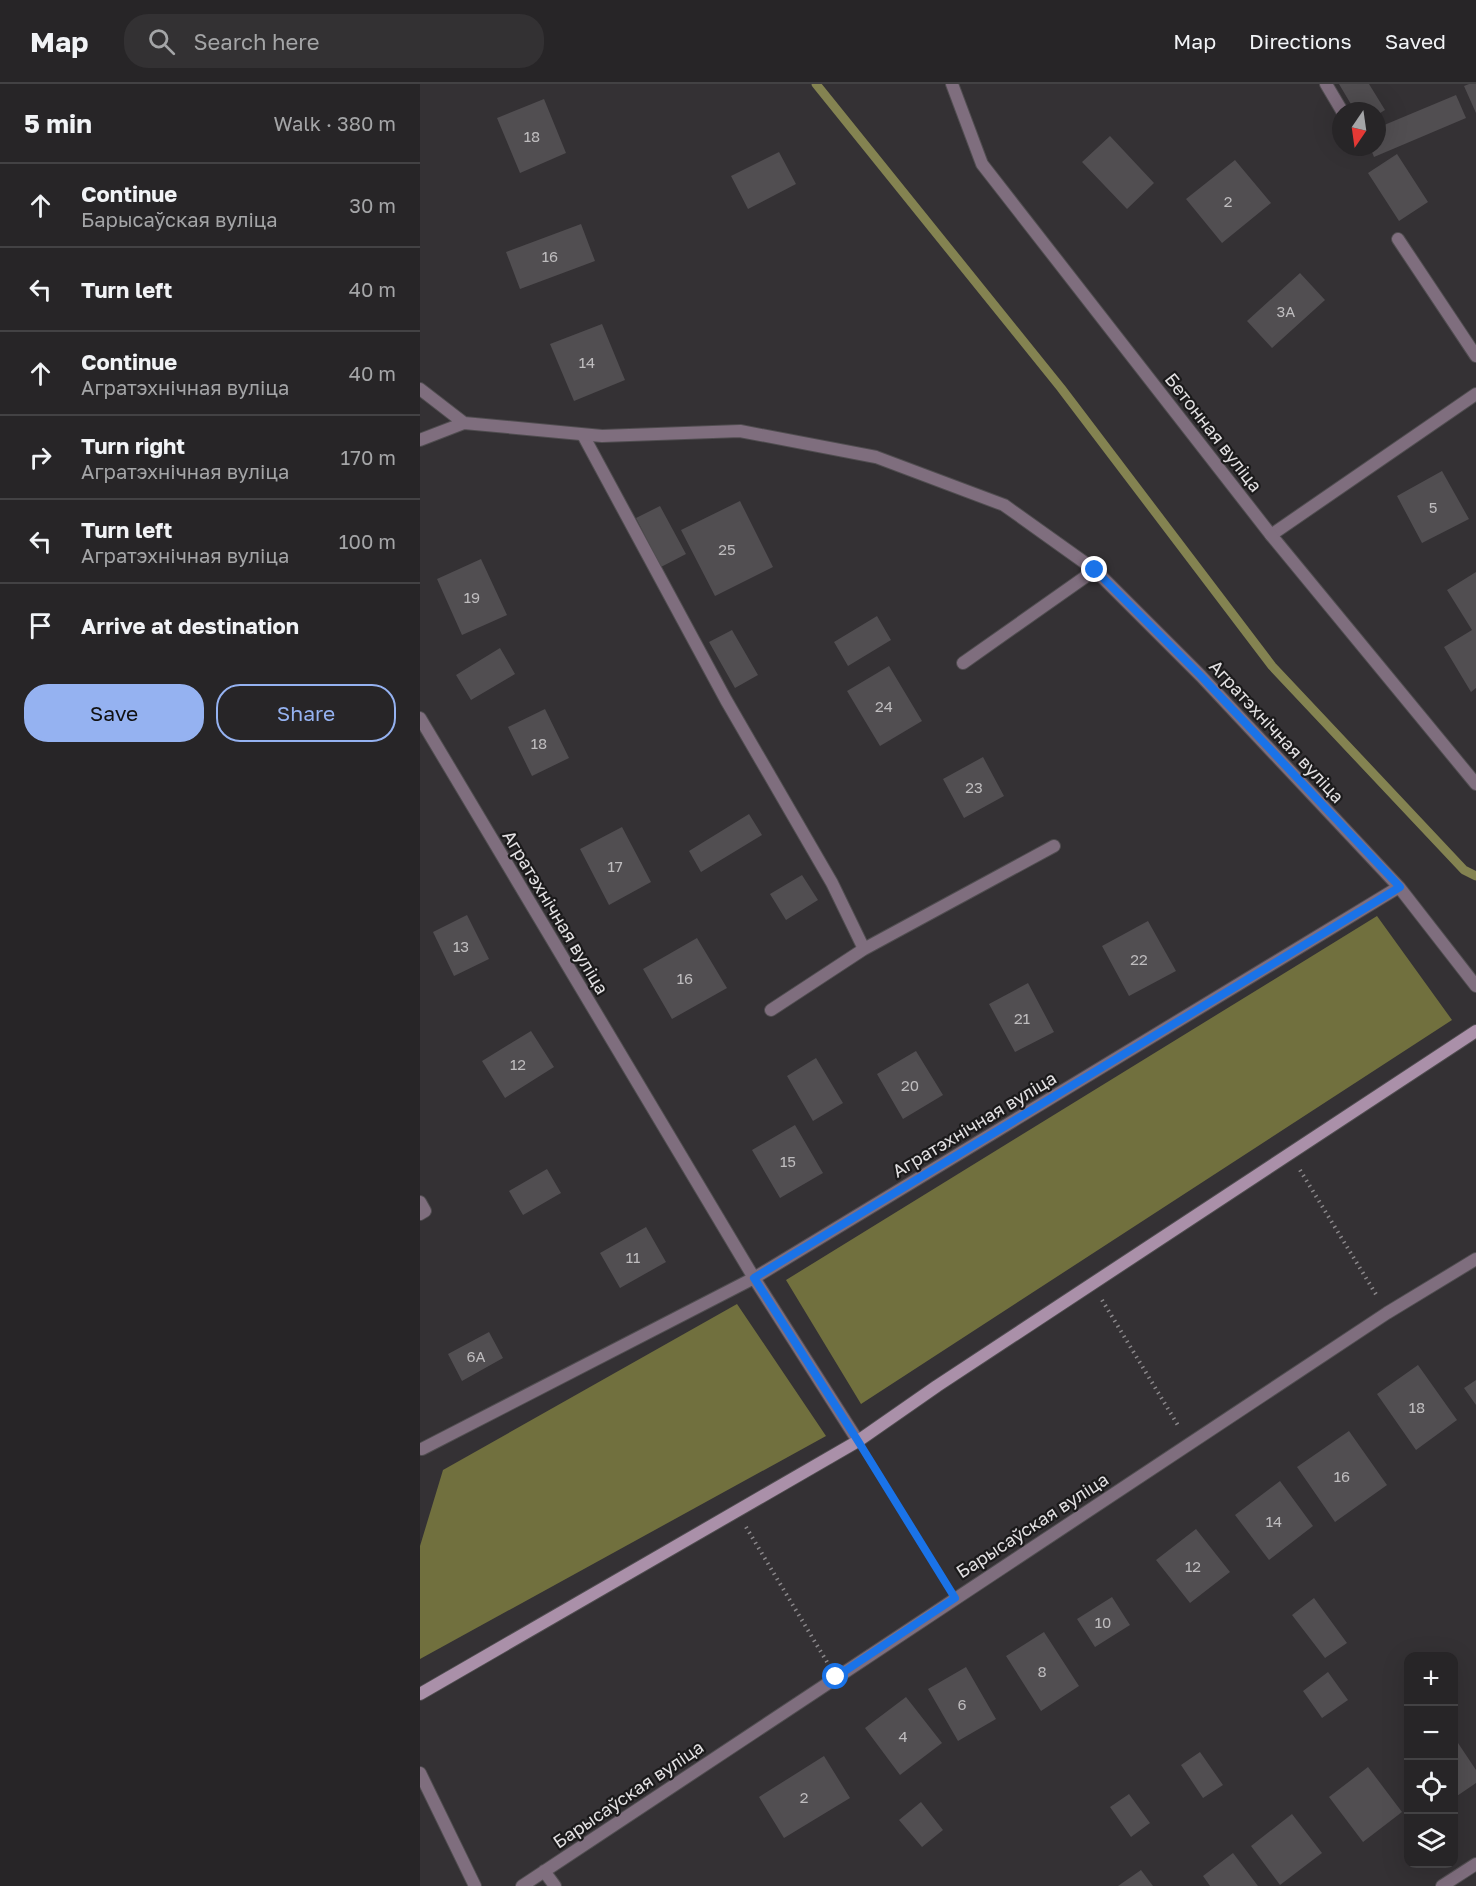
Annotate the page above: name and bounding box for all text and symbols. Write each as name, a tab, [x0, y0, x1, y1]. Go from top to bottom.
search box	[124, 14, 544, 68]
text: Map	[30, 25, 88, 58]
icon: search	[145, 25, 178, 58]
text: Search here	[193, 28, 319, 55]
text: Map	[1173, 28, 1216, 54]
text: Directions	[1249, 28, 1352, 54]
text: Saved	[1385, 28, 1446, 54]
north arrow	[1332, 102, 1386, 156]
text: 5 min	[24, 108, 92, 139]
text: Walk · 380 m	[274, 111, 396, 135]
house number: 18	[524, 127, 540, 145]
text: Continue	[81, 180, 177, 207]
icon: ahead	[24, 189, 57, 222]
house number: 2	[1224, 192, 1232, 210]
text: 30 m	[349, 193, 396, 217]
text: Барысаўская вуліца	[81, 207, 278, 231]
house number: 16	[542, 247, 558, 265]
icon: left	[24, 273, 57, 306]
text: Turn left	[81, 276, 172, 303]
text: 40 m	[349, 277, 396, 301]
house number: 3А	[1277, 302, 1295, 320]
text: Continue	[81, 348, 177, 375]
house number: 14	[579, 353, 595, 371]
icon: ahead	[24, 357, 57, 390]
text: 40 m	[349, 361, 396, 385]
street label: Бетонная вуліца	[1161, 368, 1267, 496]
text: Агратэхнічная вуліца	[81, 375, 289, 399]
text: Turn right	[81, 432, 185, 459]
icon: right	[24, 441, 57, 474]
text: 170 m	[341, 445, 396, 469]
text: Агратэхнічная вуліца	[81, 459, 289, 483]
house number: 5	[1429, 498, 1437, 516]
text: Turn left	[81, 516, 172, 543]
icon: left	[24, 525, 57, 558]
text: 100 m	[339, 529, 396, 553]
house number: 25	[718, 540, 736, 558]
text: Агратэхнічная вуліца	[81, 543, 289, 567]
route end	[1081, 556, 1107, 582]
house number: 19	[464, 588, 480, 606]
icon: arrive	[24, 609, 57, 642]
text: Arrive at destination	[81, 612, 299, 639]
street label: Агратэхнічная вуліца	[1205, 655, 1349, 807]
button: Save	[24, 684, 204, 742]
button: Share	[216, 684, 396, 742]
house number: 24	[875, 697, 893, 715]
house number: 18	[531, 734, 547, 752]
house number: 23	[965, 778, 983, 796]
street label: Агратэхнічная вуліца	[498, 826, 614, 998]
house number: 17	[607, 857, 623, 875]
house number: 13	[453, 937, 469, 955]
house number: 22	[1130, 950, 1148, 968]
house number: 16	[677, 969, 693, 987]
house number: 21	[1014, 1009, 1030, 1027]
house number: 12	[510, 1055, 526, 1073]
street label: Агратэхнічная вуліца	[888, 1066, 1060, 1182]
house number: 20	[901, 1076, 919, 1094]
house number: 15	[780, 1152, 796, 1170]
house number: 11	[626, 1248, 640, 1266]
house number: 6А	[466, 1347, 486, 1365]
house number: 18	[1409, 1398, 1425, 1416]
house number: 16	[1334, 1467, 1350, 1485]
street label: Барысаўская вуліца	[952, 1468, 1112, 1582]
house number: 14	[1266, 1512, 1282, 1530]
house number: 12	[1185, 1557, 1201, 1575]
house number: 10	[1095, 1613, 1111, 1631]
map controls	[1404, 1652, 1458, 1868]
button: +	[1404, 1652, 1458, 1706]
house number: 8	[1037, 1662, 1047, 1680]
route start	[822, 1663, 848, 1689]
house number: 6	[957, 1695, 967, 1713]
button: −	[1404, 1706, 1458, 1760]
house number: 4	[898, 1727, 908, 1745]
street label: Барысаўская вуліца	[548, 1735, 708, 1853]
button: locate	[1404, 1760, 1458, 1814]
house number: 2	[800, 1788, 808, 1806]
button: layers	[1404, 1814, 1458, 1868]

